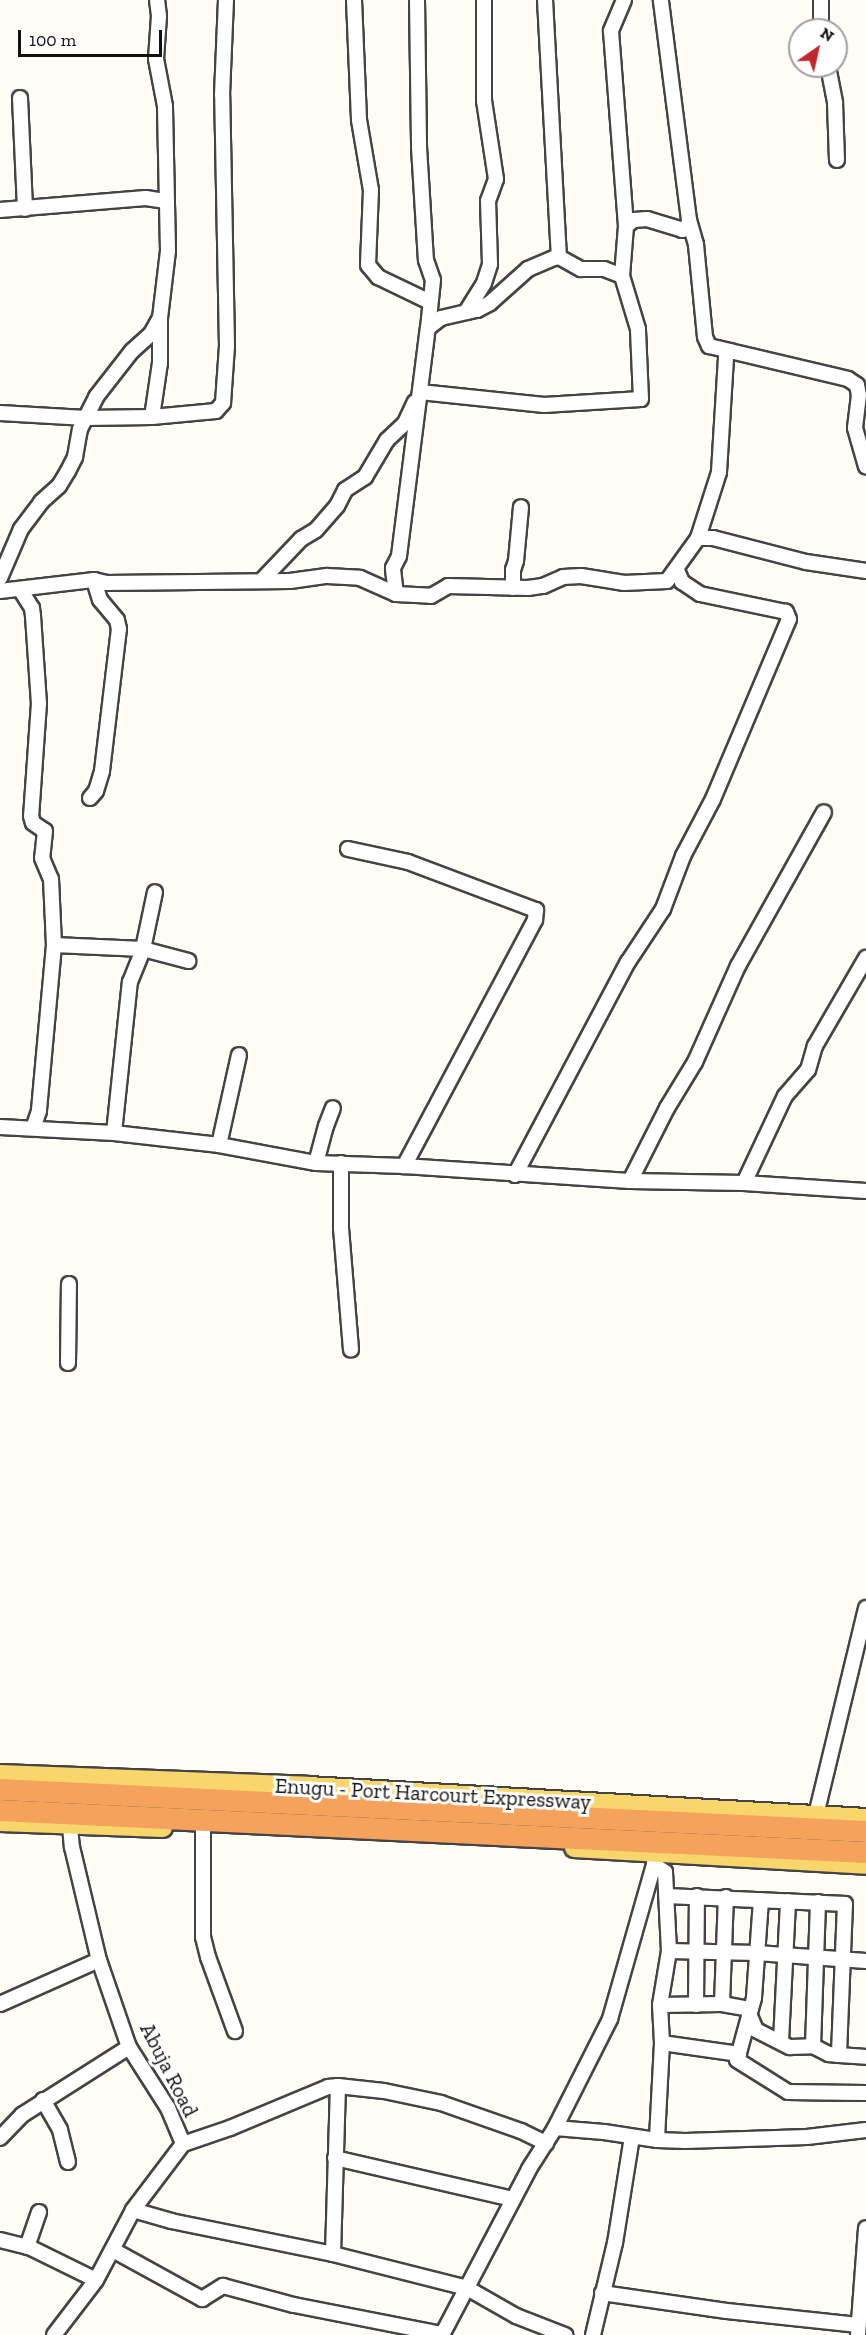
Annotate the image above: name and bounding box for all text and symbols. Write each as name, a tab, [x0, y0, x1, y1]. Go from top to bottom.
scale bar	[21, 18, 165, 56]
north arrow	[788, 18, 848, 78]
text: N	[817, 23, 838, 46]
text: 100 m	[29, 29, 76, 51]
street label: Enugu - Port Harcourt Expressway	[274, 1773, 592, 1815]
street label: Abuja Road	[135, 2019, 203, 2121]

